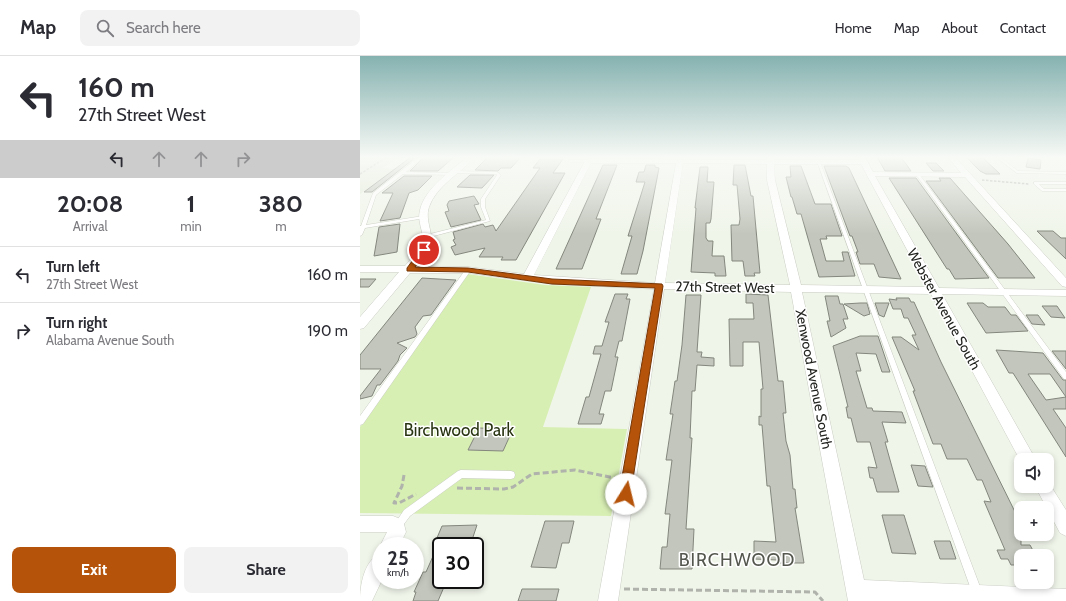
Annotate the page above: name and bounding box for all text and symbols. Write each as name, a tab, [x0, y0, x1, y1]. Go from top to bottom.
search box	[80, 10, 360, 46]
text: Map	[20, 16, 56, 39]
icon: search	[94, 17, 116, 39]
text: Search here	[126, 19, 201, 37]
text: Home	[835, 19, 872, 37]
text: Map	[894, 19, 919, 37]
text: About	[941, 19, 978, 37]
text: Contact	[1000, 19, 1046, 37]
text: 160 m	[78, 70, 154, 104]
icon: left	[12, 72, 64, 124]
text: 27th Street West	[78, 104, 206, 126]
icon: left	[106, 148, 128, 170]
icon: ahead	[148, 148, 170, 170]
icon: ahead	[190, 148, 212, 170]
icon: right	[232, 148, 254, 170]
text: 20:08	[57, 189, 123, 218]
text: 1	[187, 189, 195, 218]
text: 380	[259, 189, 303, 218]
text: Arrival	[73, 218, 107, 234]
text: min	[180, 218, 202, 234]
text: m	[275, 218, 287, 234]
pin	[407, 233, 441, 267]
icon: arrive	[413, 239, 435, 261]
street label: Webster Avenue South	[903, 245, 985, 373]
text: Turn left	[46, 258, 100, 276]
icon: left	[12, 264, 34, 286]
text: 160 m	[308, 266, 348, 284]
text: 27th Street West	[46, 276, 138, 292]
street label: 27th Street West	[675, 277, 775, 297]
street label: Xenwood Avenue South	[792, 307, 836, 451]
text: Turn right	[46, 314, 107, 332]
icon: right	[12, 320, 34, 342]
text: 190 m	[308, 322, 348, 340]
text: Alabama Avenue South	[46, 332, 174, 348]
park label: Birchwood Park	[404, 420, 515, 440]
map controls	[1014, 453, 1054, 589]
button: sound	[1014, 453, 1054, 493]
position arrow	[605, 473, 647, 515]
button: +	[1014, 501, 1054, 541]
speed limit sign: 30	[432, 537, 484, 589]
text: 25	[387, 546, 409, 570]
button: Exit	[12, 547, 176, 593]
button: Share	[184, 547, 348, 593]
district label: BIRCHWOOD	[679, 549, 795, 571]
button: −	[1014, 549, 1054, 589]
text: km/h	[387, 566, 409, 579]

